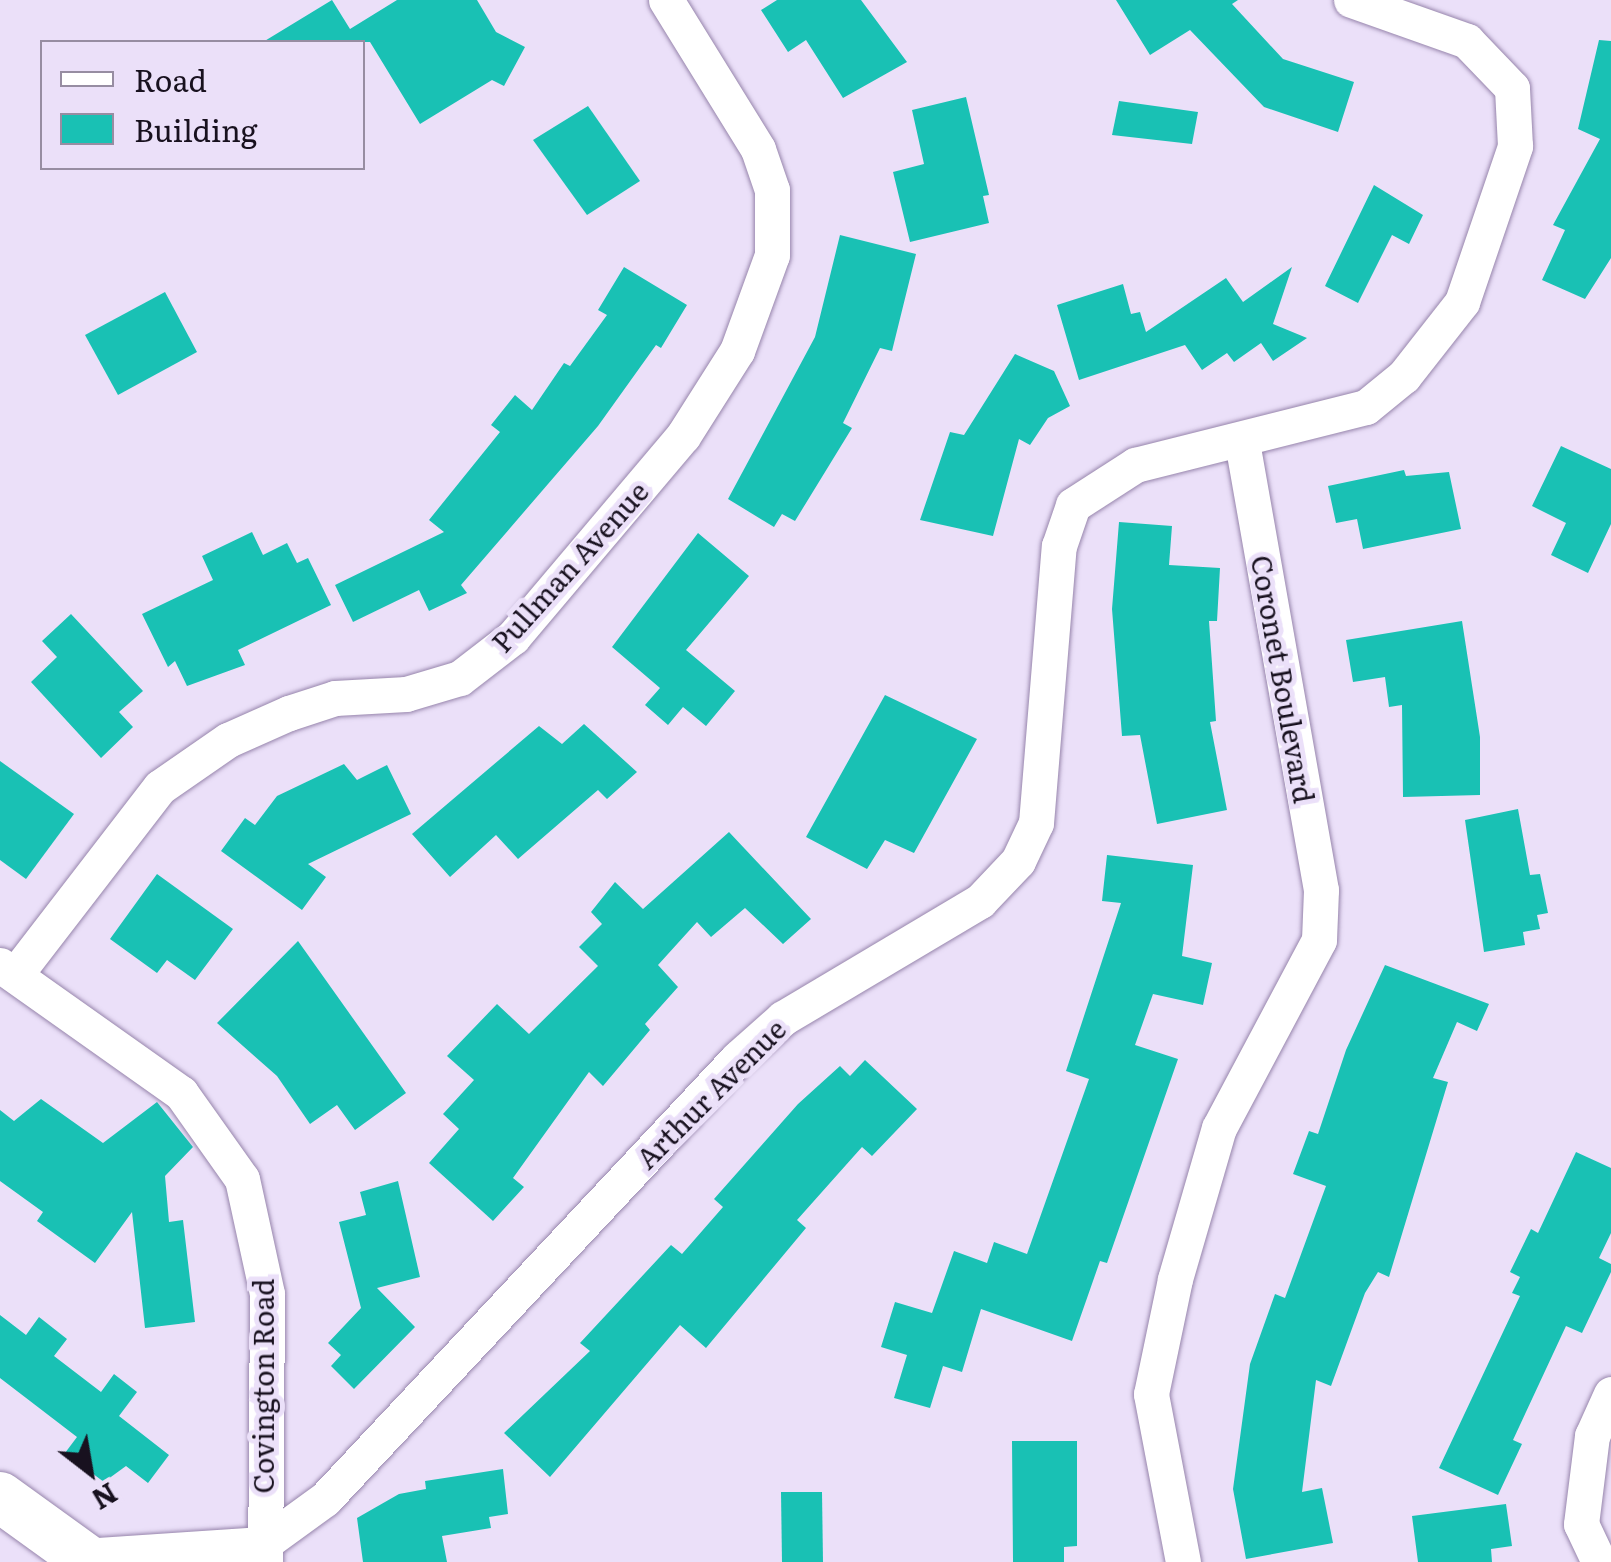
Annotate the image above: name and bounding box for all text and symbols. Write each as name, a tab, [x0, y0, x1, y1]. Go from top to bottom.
legend	[40, 40, 365, 170]
text: Road	[134, 57, 207, 101]
text: Building	[134, 107, 258, 151]
street label: Pullman Avenue	[484, 474, 654, 658]
street label: Coronet Boulevard	[1246, 553, 1322, 805]
street label: Arthur Avenue	[628, 1011, 792, 1175]
street label: Covington Road	[245, 1279, 279, 1493]
north arrow	[40, 1422, 140, 1522]
text: N	[85, 1474, 126, 1522]

